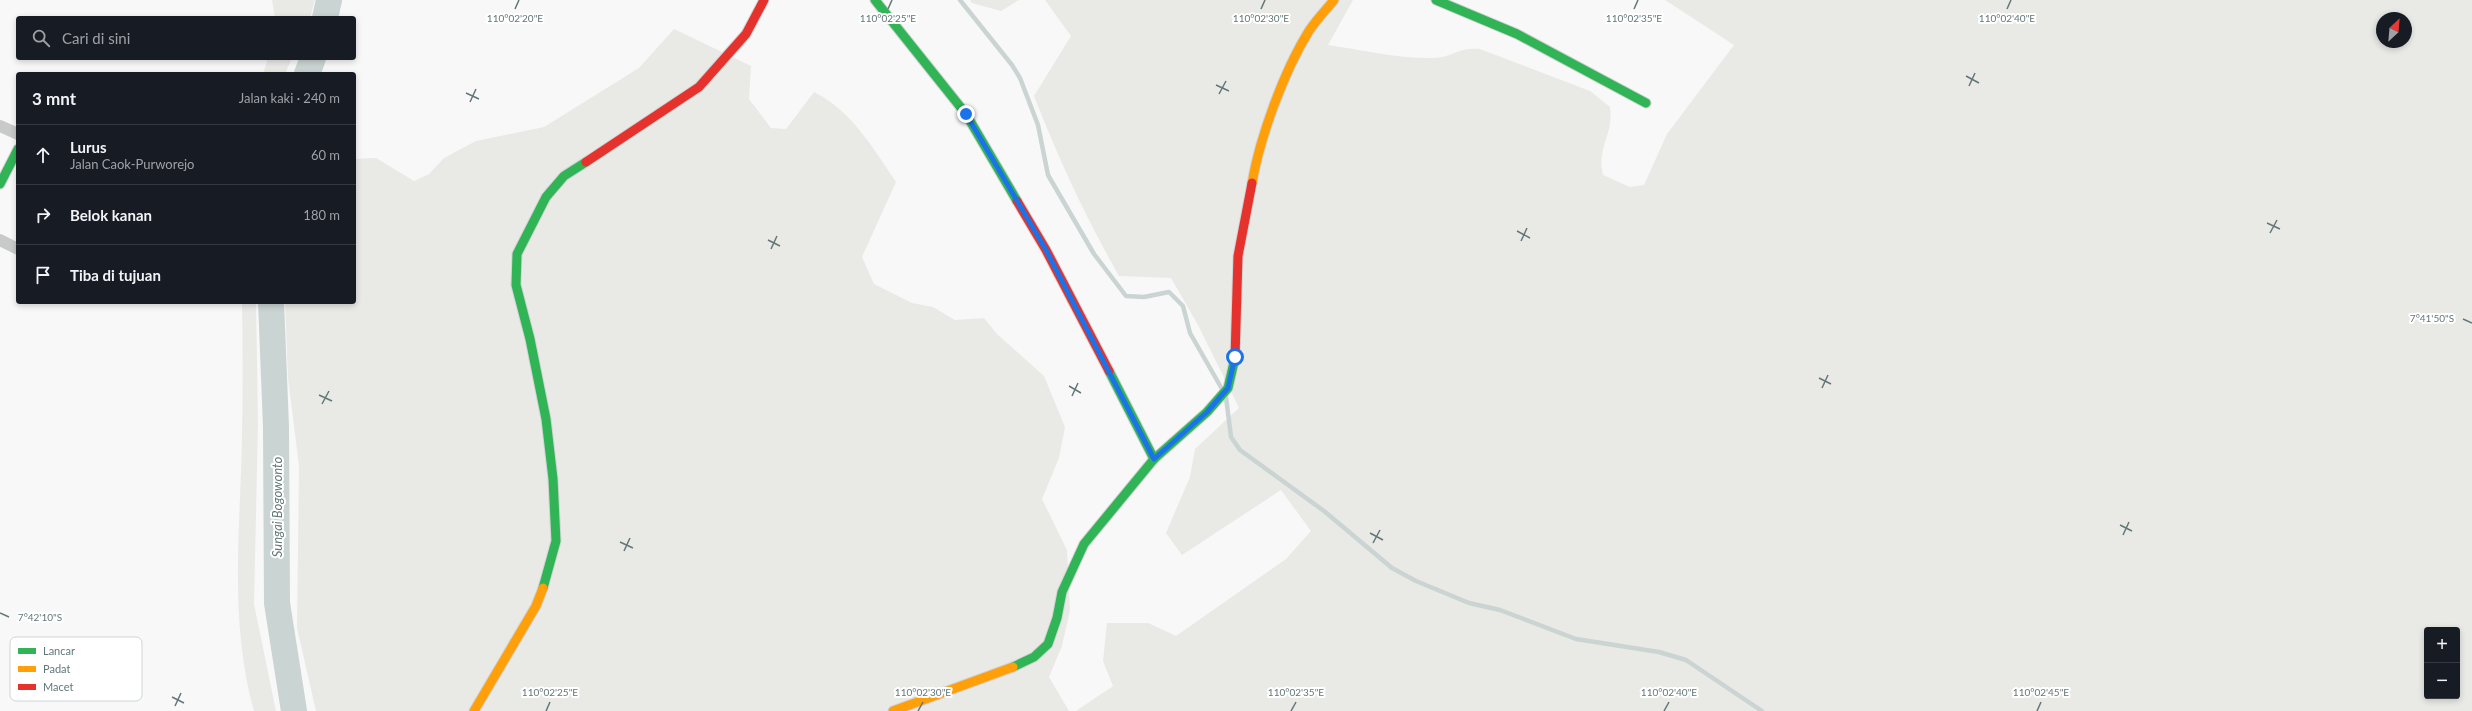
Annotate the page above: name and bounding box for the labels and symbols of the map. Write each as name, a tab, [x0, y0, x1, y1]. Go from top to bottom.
text: 110°02'20"E	[487, 12, 543, 24]
text: 110°02'25"E	[860, 12, 916, 24]
text: 110°02'30"E	[1233, 12, 1289, 24]
text: 110°02'35"E	[1606, 12, 1662, 24]
text: 110°02'40"E	[1979, 12, 2035, 24]
north arrow	[2376, 12, 2412, 48]
route end	[957, 105, 975, 123]
text: 7°41'50"S	[2410, 312, 2454, 324]
route start	[1226, 348, 1244, 366]
water label: Sungai Bogowonto	[269, 457, 285, 557]
text: 7°42'10"S	[18, 611, 62, 623]
legend	[10, 637, 142, 701]
text: Lancar	[43, 644, 75, 657]
text: Padat	[43, 662, 70, 675]
text: Macet	[43, 680, 73, 693]
text: 110°02'25"E	[522, 686, 578, 698]
text: 110°02'30"E	[895, 686, 951, 698]
text: 110°02'35"E	[1268, 686, 1324, 698]
text: 110°02'40"E	[1641, 686, 1697, 698]
text: 110°02'45"E	[2013, 686, 2069, 698]

